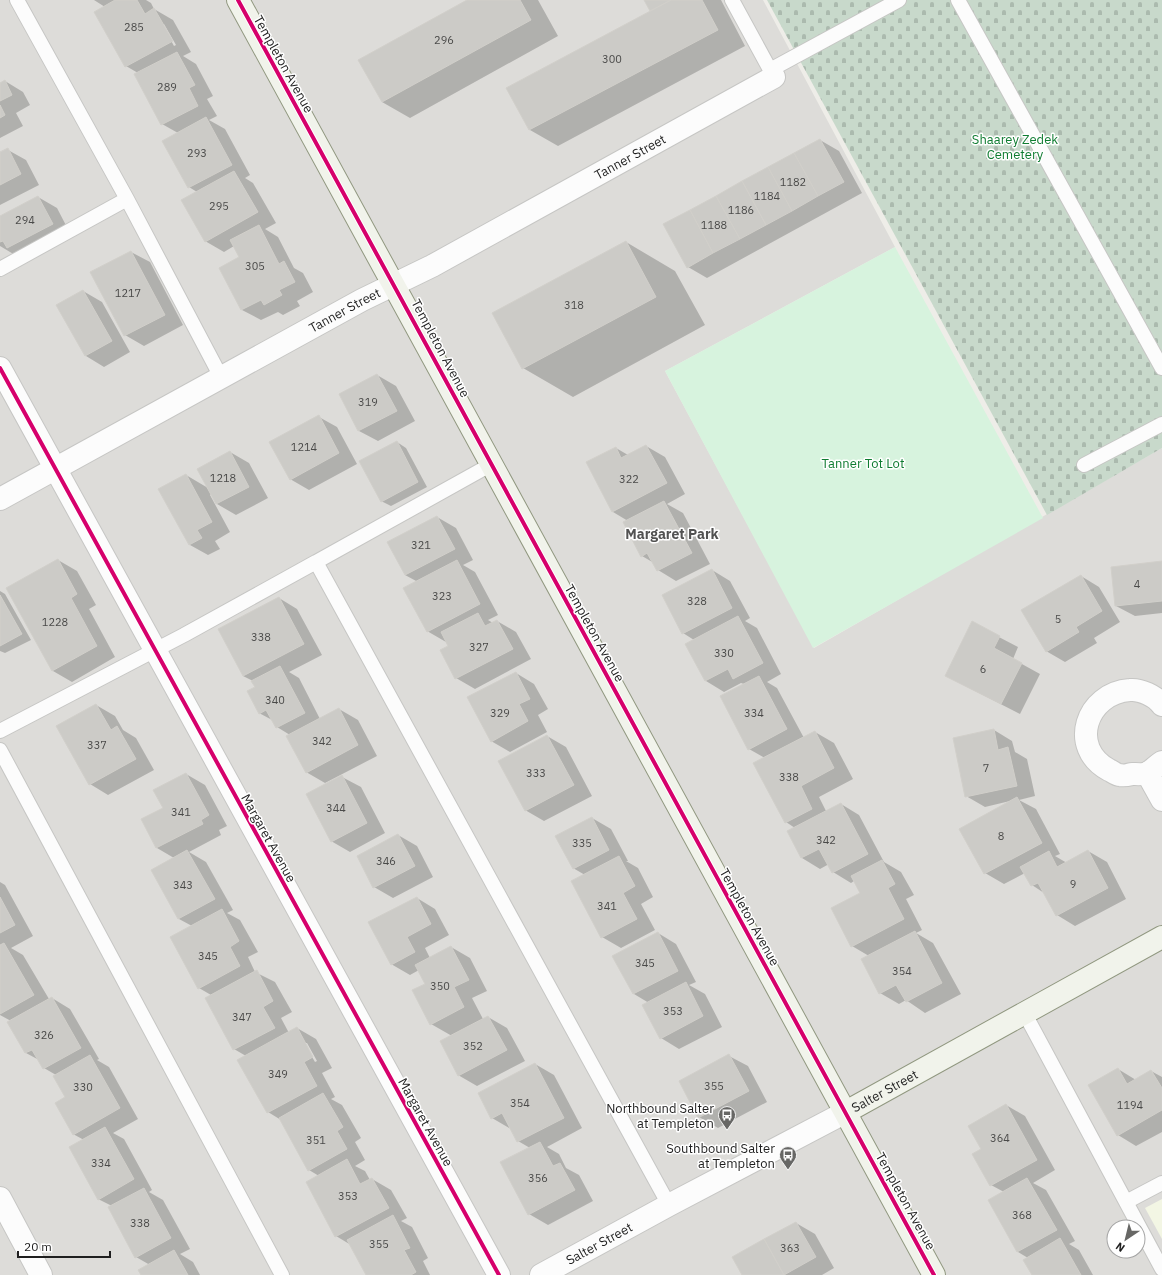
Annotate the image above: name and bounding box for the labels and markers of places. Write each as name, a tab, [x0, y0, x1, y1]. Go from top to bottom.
place label: Northbound Salter at Templeton	[606, 1100, 714, 1132]
bus stop icon: Northbound Salter at Templeton	[717, 1105, 737, 1130]
place label: Southbound Salter at Templeton	[666, 1140, 775, 1172]
bus stop icon: Southbound Salter at Templeton	[778, 1145, 798, 1170]

